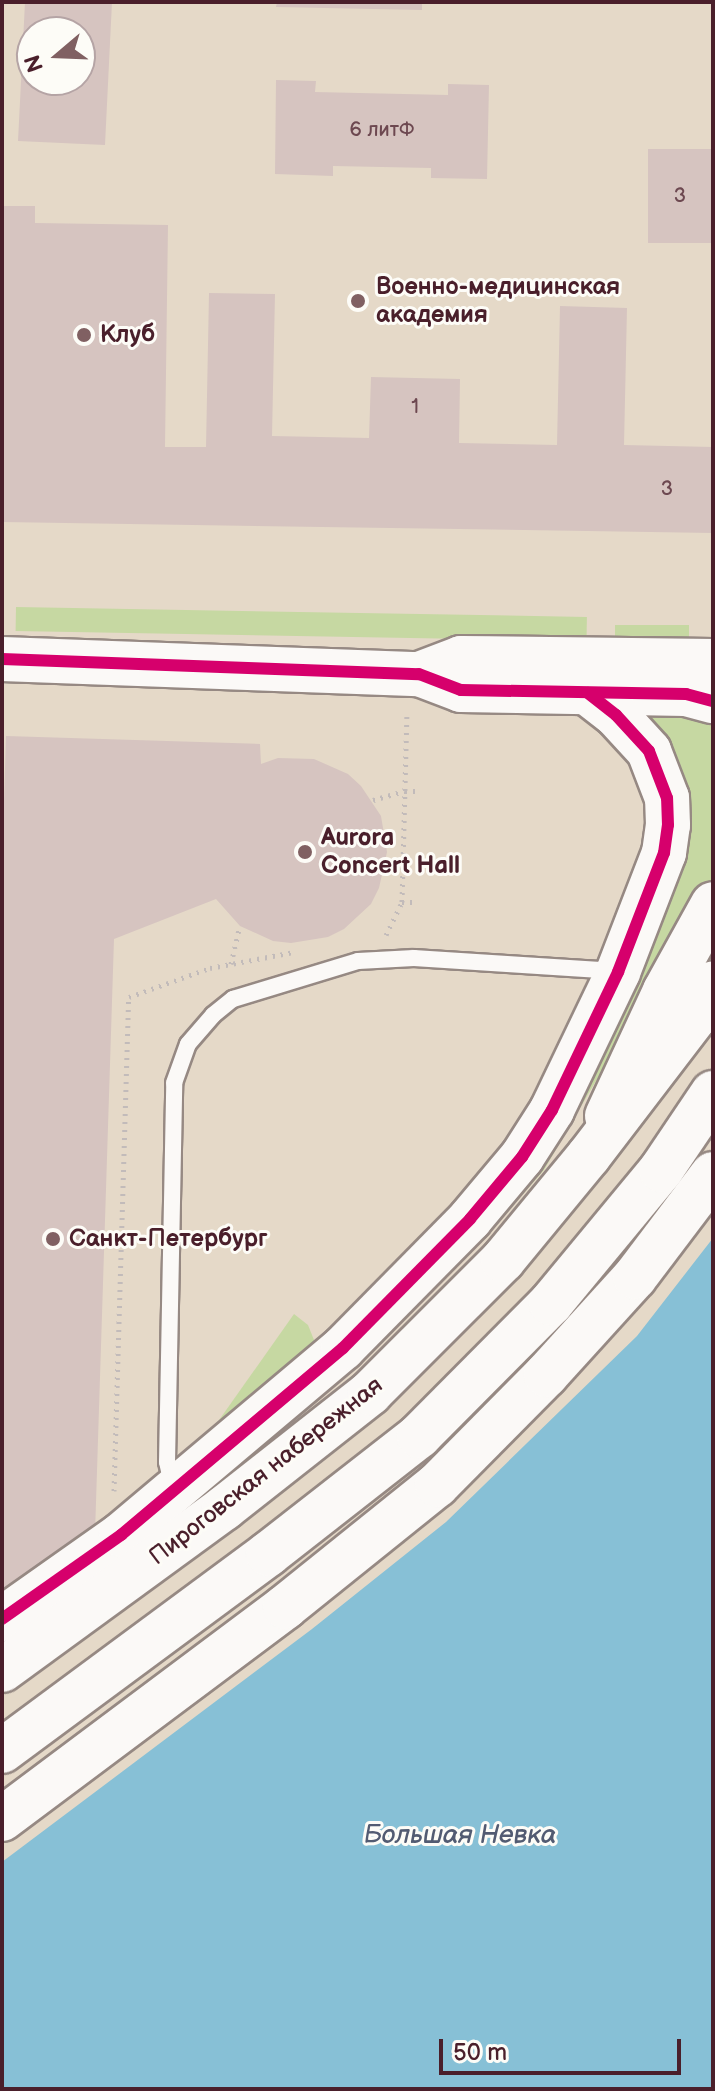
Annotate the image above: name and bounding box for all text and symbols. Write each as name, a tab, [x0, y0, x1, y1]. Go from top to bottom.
north arrow	[16, 16, 96, 96]
text: N	[19, 51, 50, 76]
house number: 6 литФ	[350, 118, 414, 142]
house number: 3	[674, 184, 686, 208]
place label: Военно-медицинская академия	[376, 273, 620, 329]
marker: Военно-медицинская академия	[347, 290, 369, 312]
place label: Клуб	[100, 321, 155, 349]
marker: Клуб	[75, 326, 93, 344]
house number: 1	[411, 395, 419, 419]
house number: 3	[661, 477, 673, 501]
place label: Aurora Concert Hall	[321, 824, 460, 880]
marker: Aurora Concert Hall	[296, 843, 314, 861]
place label: Санкт-Петербург	[69, 1225, 268, 1253]
marker: Санкт-Петербург	[44, 1230, 62, 1248]
street label: Пироговская набережная	[144, 1371, 388, 1571]
water label: Большая Невка	[364, 1820, 556, 1852]
scale bar	[443, 2023, 685, 2073]
text: 50 m	[453, 2038, 507, 2067]

